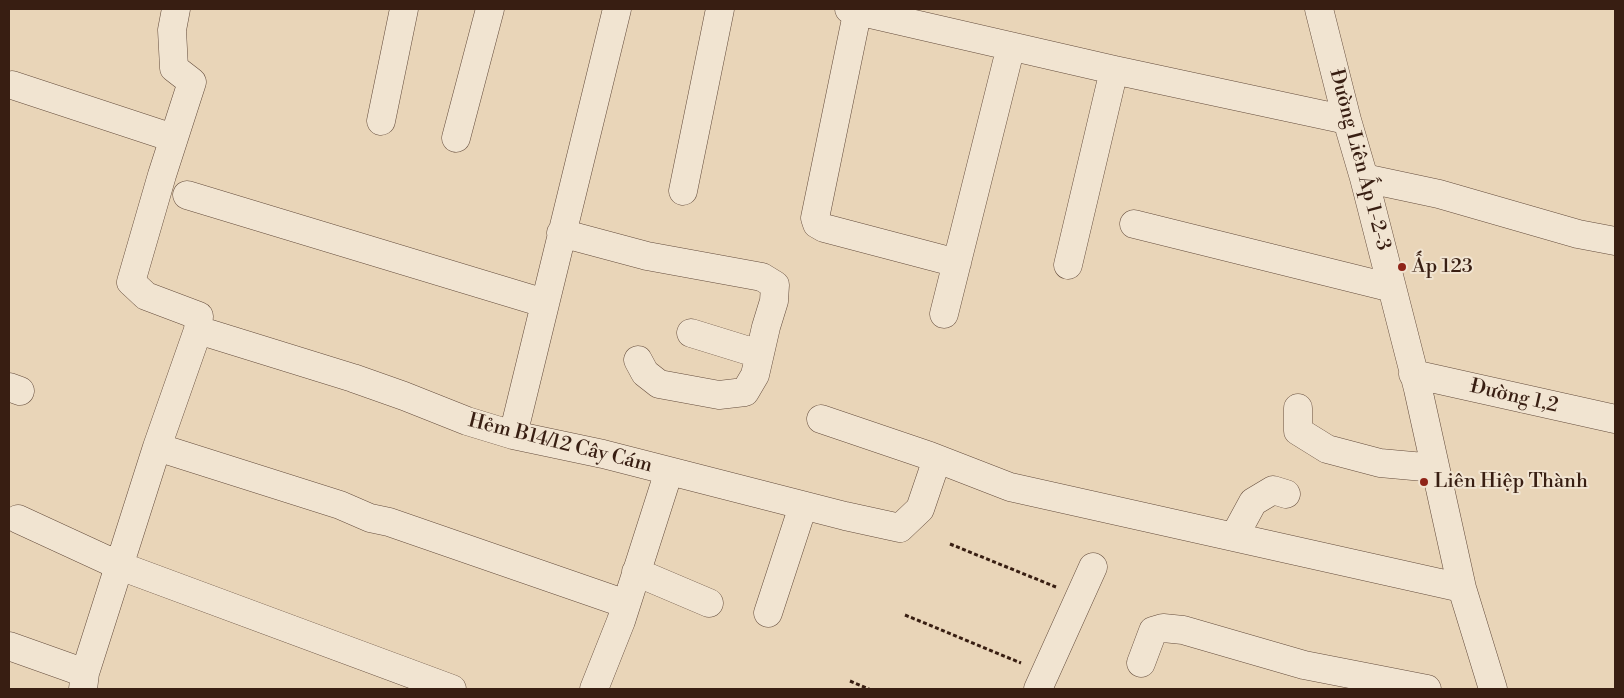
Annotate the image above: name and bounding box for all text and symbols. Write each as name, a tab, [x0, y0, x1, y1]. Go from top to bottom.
street label: Đường Liên Ấp 1-2-3	[1323, 67, 1395, 253]
place label: Ấp 123	[1412, 255, 1473, 279]
marker: Ấp 123	[1396, 261, 1408, 273]
street label: Đường 1,2	[1468, 375, 1560, 419]
street label: Hẻm B14/12 Cây Cám	[466, 410, 654, 478]
place label: Liên Hiệp Thành	[1434, 470, 1588, 494]
marker: Liên Hiệp Thành	[1418, 476, 1430, 488]

